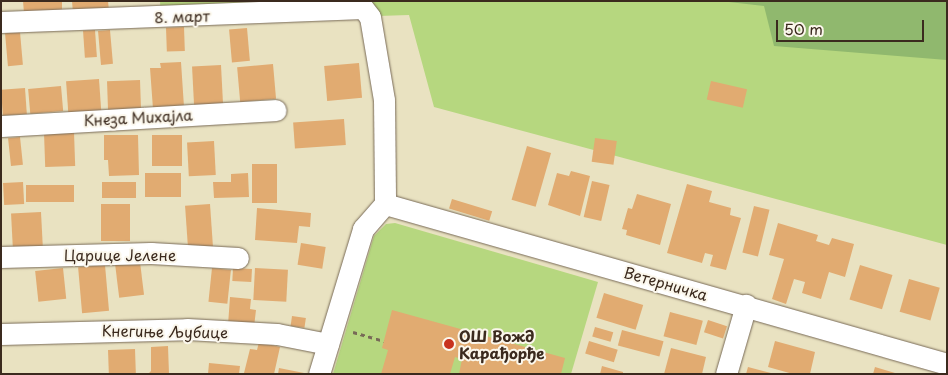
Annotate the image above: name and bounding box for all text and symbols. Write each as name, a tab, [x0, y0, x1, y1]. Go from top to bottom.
street label: 8. март	[154, 6, 210, 26]
scale bar	[778, 10, 926, 42]
text: 50 m	[784, 17, 823, 40]
street label: Кнеза Михајла	[83, 105, 193, 129]
street label: Царице Јелене	[64, 246, 176, 264]
street label: Ветерничка	[622, 262, 710, 304]
street label: Кнегиње Љубице	[101, 321, 229, 341]
place label: ОШ Вожд Карађорђе	[459, 326, 545, 361]
marker: ОШ Вожд Карађорђе	[443, 338, 455, 350]

